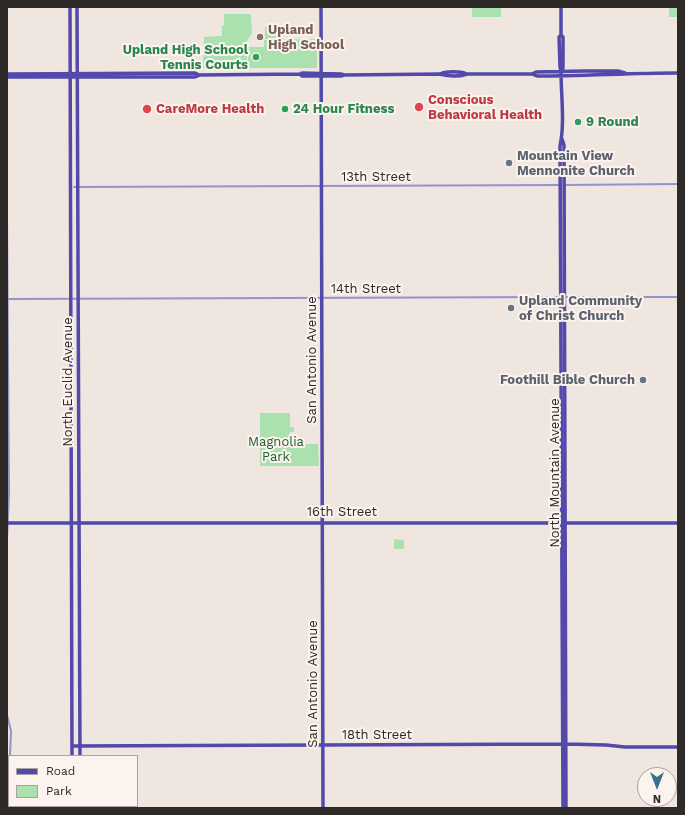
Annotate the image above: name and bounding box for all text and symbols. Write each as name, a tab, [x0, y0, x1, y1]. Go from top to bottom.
place label: Upland High School	[268, 22, 344, 53]
marker: Upland High School	[255, 32, 265, 42]
place label: Upland High School Tennis Courts	[123, 42, 248, 73]
marker: Upland High School Tennis Courts	[251, 52, 261, 62]
place label: Conscious Behavioral Health	[428, 92, 542, 123]
place label: CareMore Health	[156, 101, 264, 117]
place label: 24 Hour Fitness	[293, 101, 394, 117]
marker: Conscious Behavioral Health	[413, 101, 425, 113]
marker: CareMore Health	[141, 103, 153, 115]
marker: 24 Hour Fitness	[280, 104, 290, 114]
place label: 9 Round	[586, 114, 639, 130]
marker: 9 Round	[573, 117, 583, 127]
place label: Mountain View Mennonite Church	[517, 148, 635, 179]
marker: Mountain View Mennonite Church	[504, 158, 514, 168]
street label: 13th Street	[341, 169, 411, 185]
street label: 14th Street	[331, 281, 401, 297]
place label: Upland Community of Christ Church	[519, 293, 642, 324]
street label: San Antonio Avenue	[304, 296, 320, 424]
marker: Upland Community of Christ Church	[506, 303, 516, 313]
street label: North Euclid Avenue	[60, 317, 76, 447]
place label: Foothill Bible Church	[500, 372, 635, 388]
marker: Foothill Bible Church	[638, 375, 648, 385]
street label: North Mountain Avenue	[547, 398, 563, 548]
park label: Magnolia Park	[248, 434, 304, 465]
street label: 16th Street	[307, 504, 377, 520]
street label: San Antonio Avenue	[305, 620, 321, 748]
street label: 18th Street	[342, 727, 412, 743]
legend	[8, 755, 138, 807]
text: Road	[46, 764, 75, 778]
north arrow	[637, 767, 677, 807]
text: Park	[46, 784, 72, 798]
text: N	[653, 792, 661, 805]

